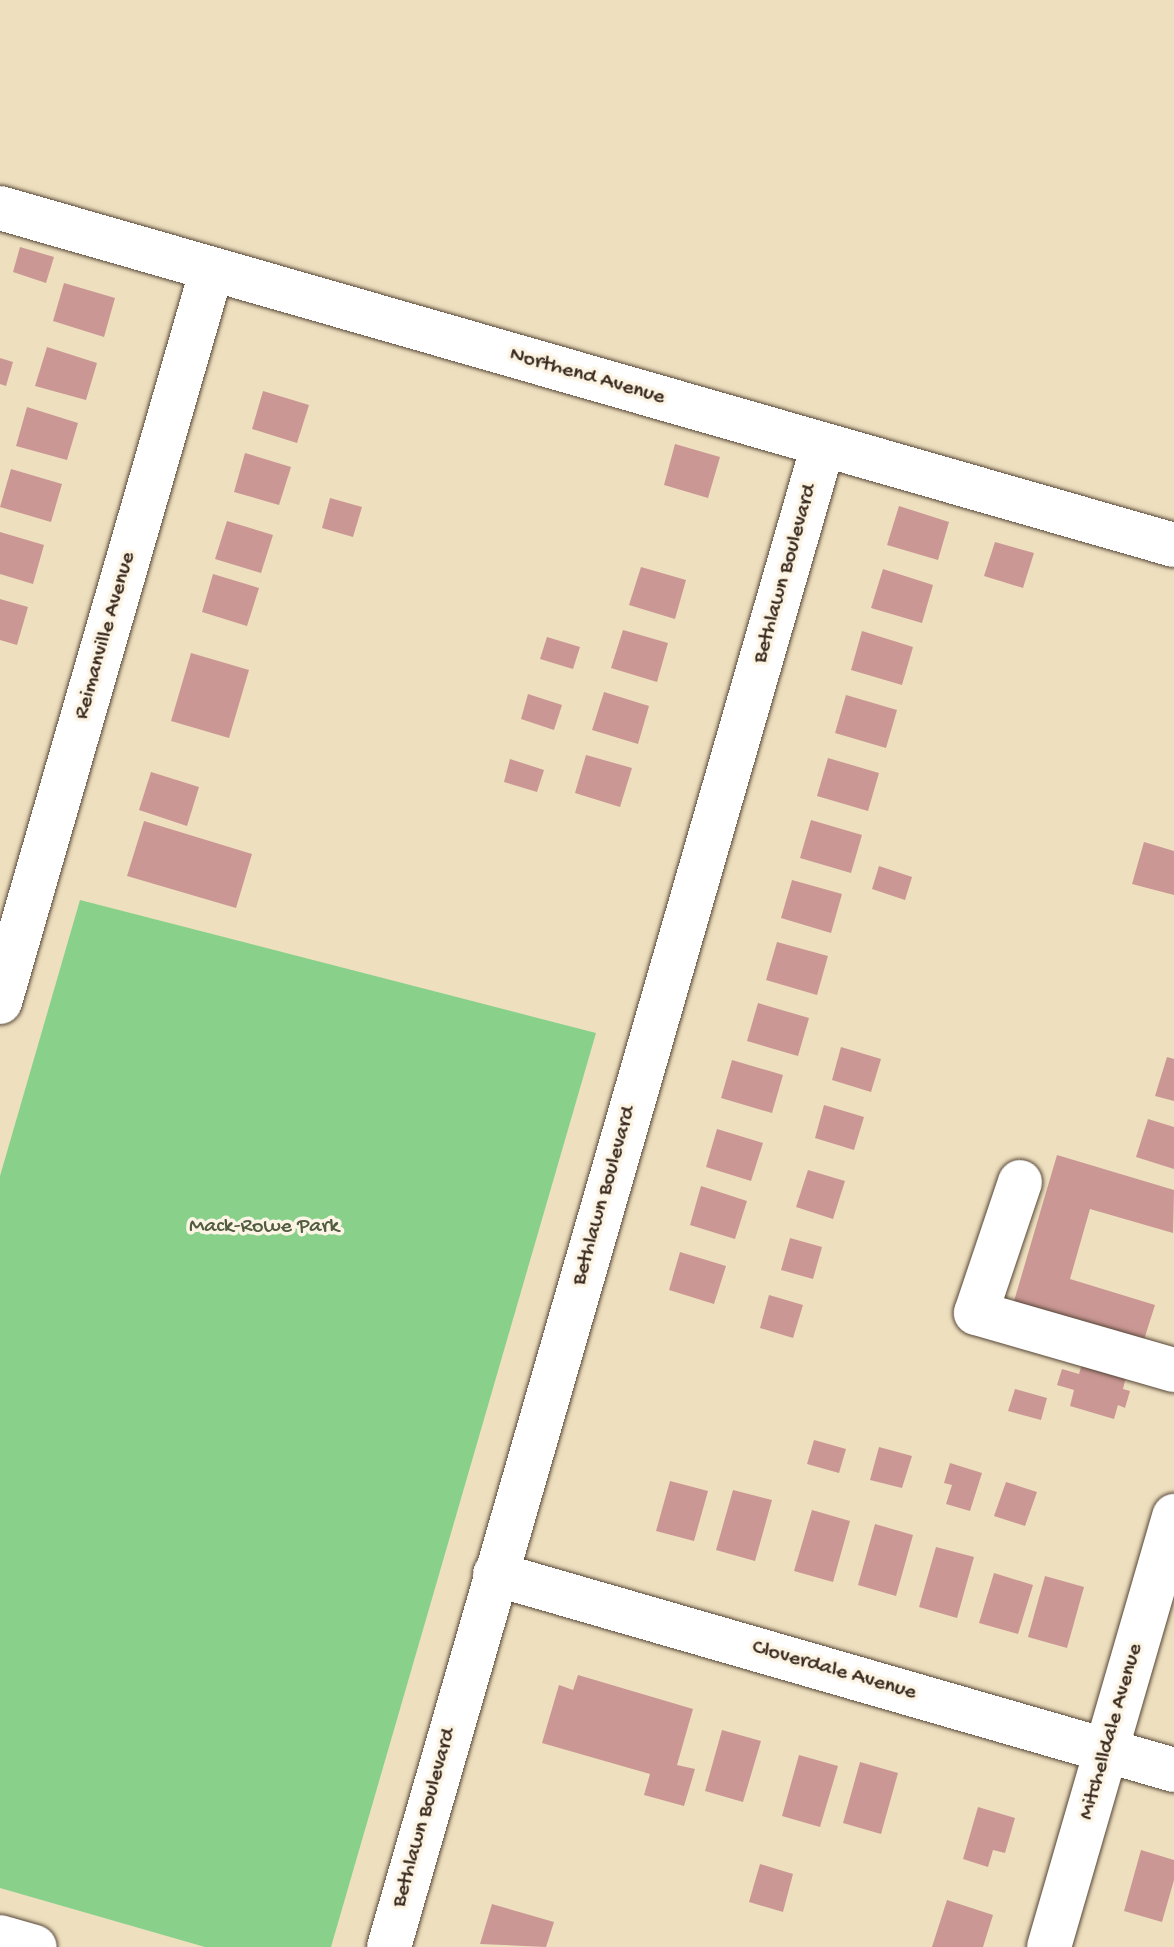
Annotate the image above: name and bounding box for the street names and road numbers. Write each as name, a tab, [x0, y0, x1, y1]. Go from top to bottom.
street label: Northend Avenue	[506, 342, 668, 412]
street label: Bethlawn Boulevard	[748, 481, 824, 667]
street label: Reimanville Avenue	[69, 549, 143, 723]
street label: Bethlawn Boulevard	[567, 1103, 643, 1289]
street label: Cloverdale Avenue	[749, 1635, 919, 1707]
street label: Mitchelldale Avenue	[1074, 1641, 1150, 1823]
street label: Bethlawn Boulevard	[387, 1725, 463, 1911]

